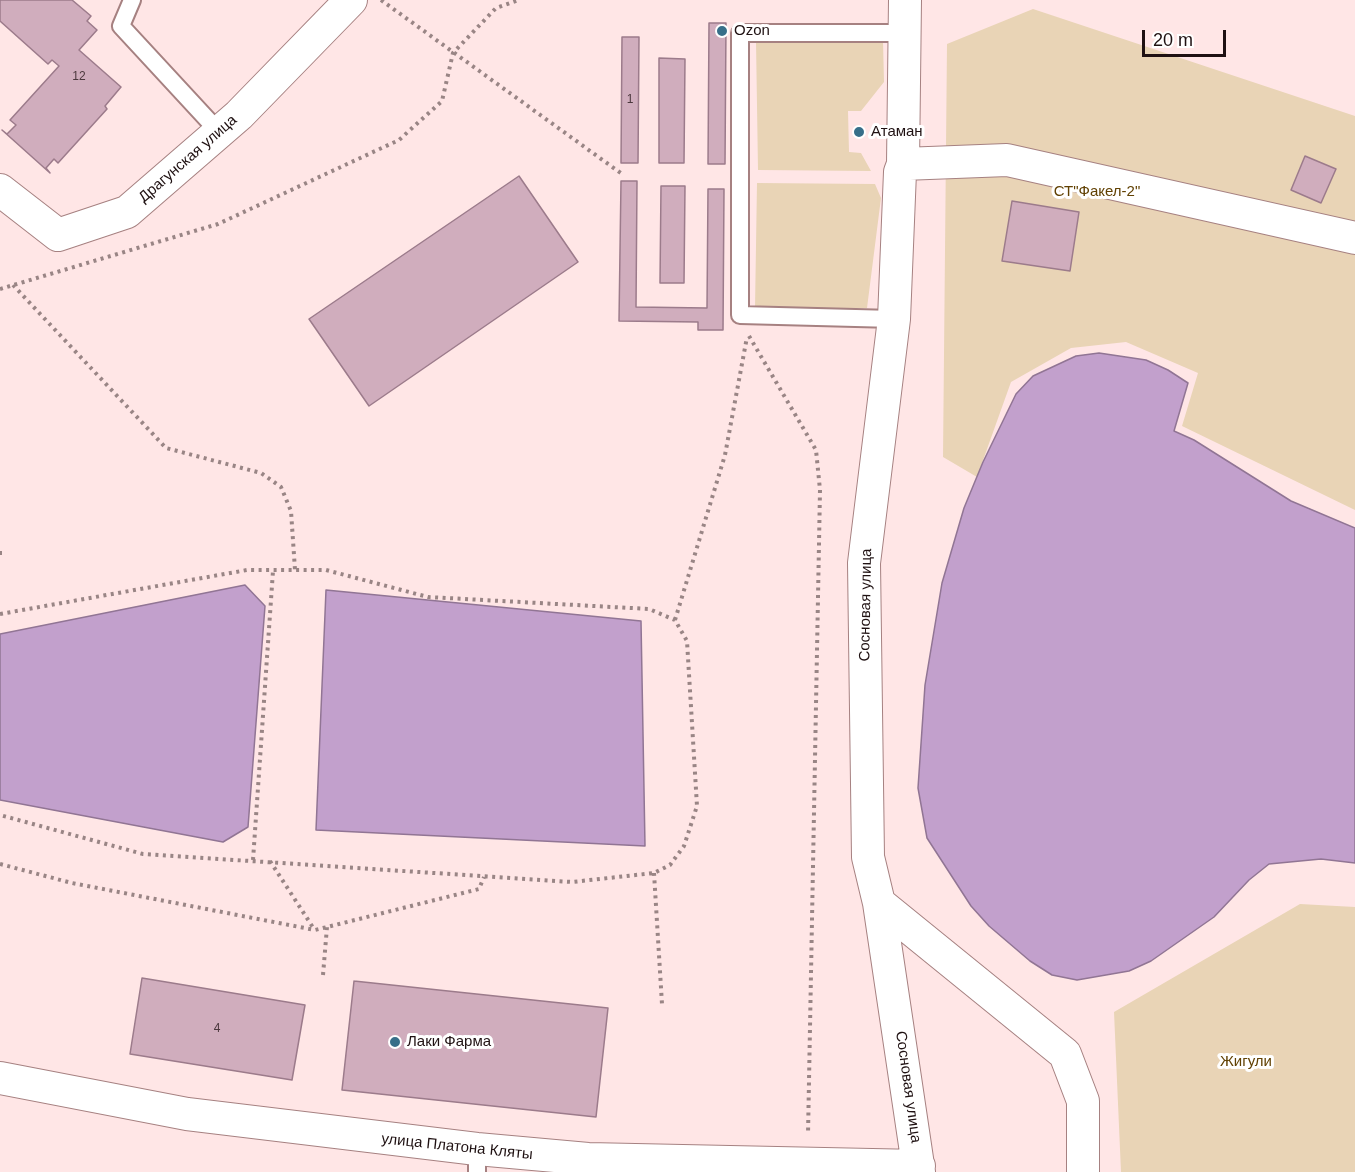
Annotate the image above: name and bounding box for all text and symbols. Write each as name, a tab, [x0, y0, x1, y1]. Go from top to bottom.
scale bar	[1145, 18, 1229, 56]
place label: Ozon	[734, 22, 770, 40]
marker: Ozon	[715, 24, 729, 38]
text: 20 m	[1153, 30, 1193, 50]
house number: 12	[72, 70, 86, 84]
house number: 1	[627, 93, 633, 107]
street label: Драгунская улица	[135, 111, 241, 207]
place label: Атаман	[871, 123, 923, 141]
marker: Атаман	[852, 125, 866, 139]
park label: СТ"Факел-2"	[1054, 183, 1140, 201]
street label: Сосновая улица	[856, 548, 876, 662]
house number: 4	[214, 1022, 220, 1036]
street label: Сосновая улица	[891, 1030, 925, 1144]
place label: Лаки Фарма	[407, 1033, 491, 1051]
marker: Лаки Фарма	[388, 1035, 402, 1049]
park label: Жигули	[1220, 1053, 1272, 1071]
street label: улица Платона Кляты	[380, 1130, 534, 1164]

